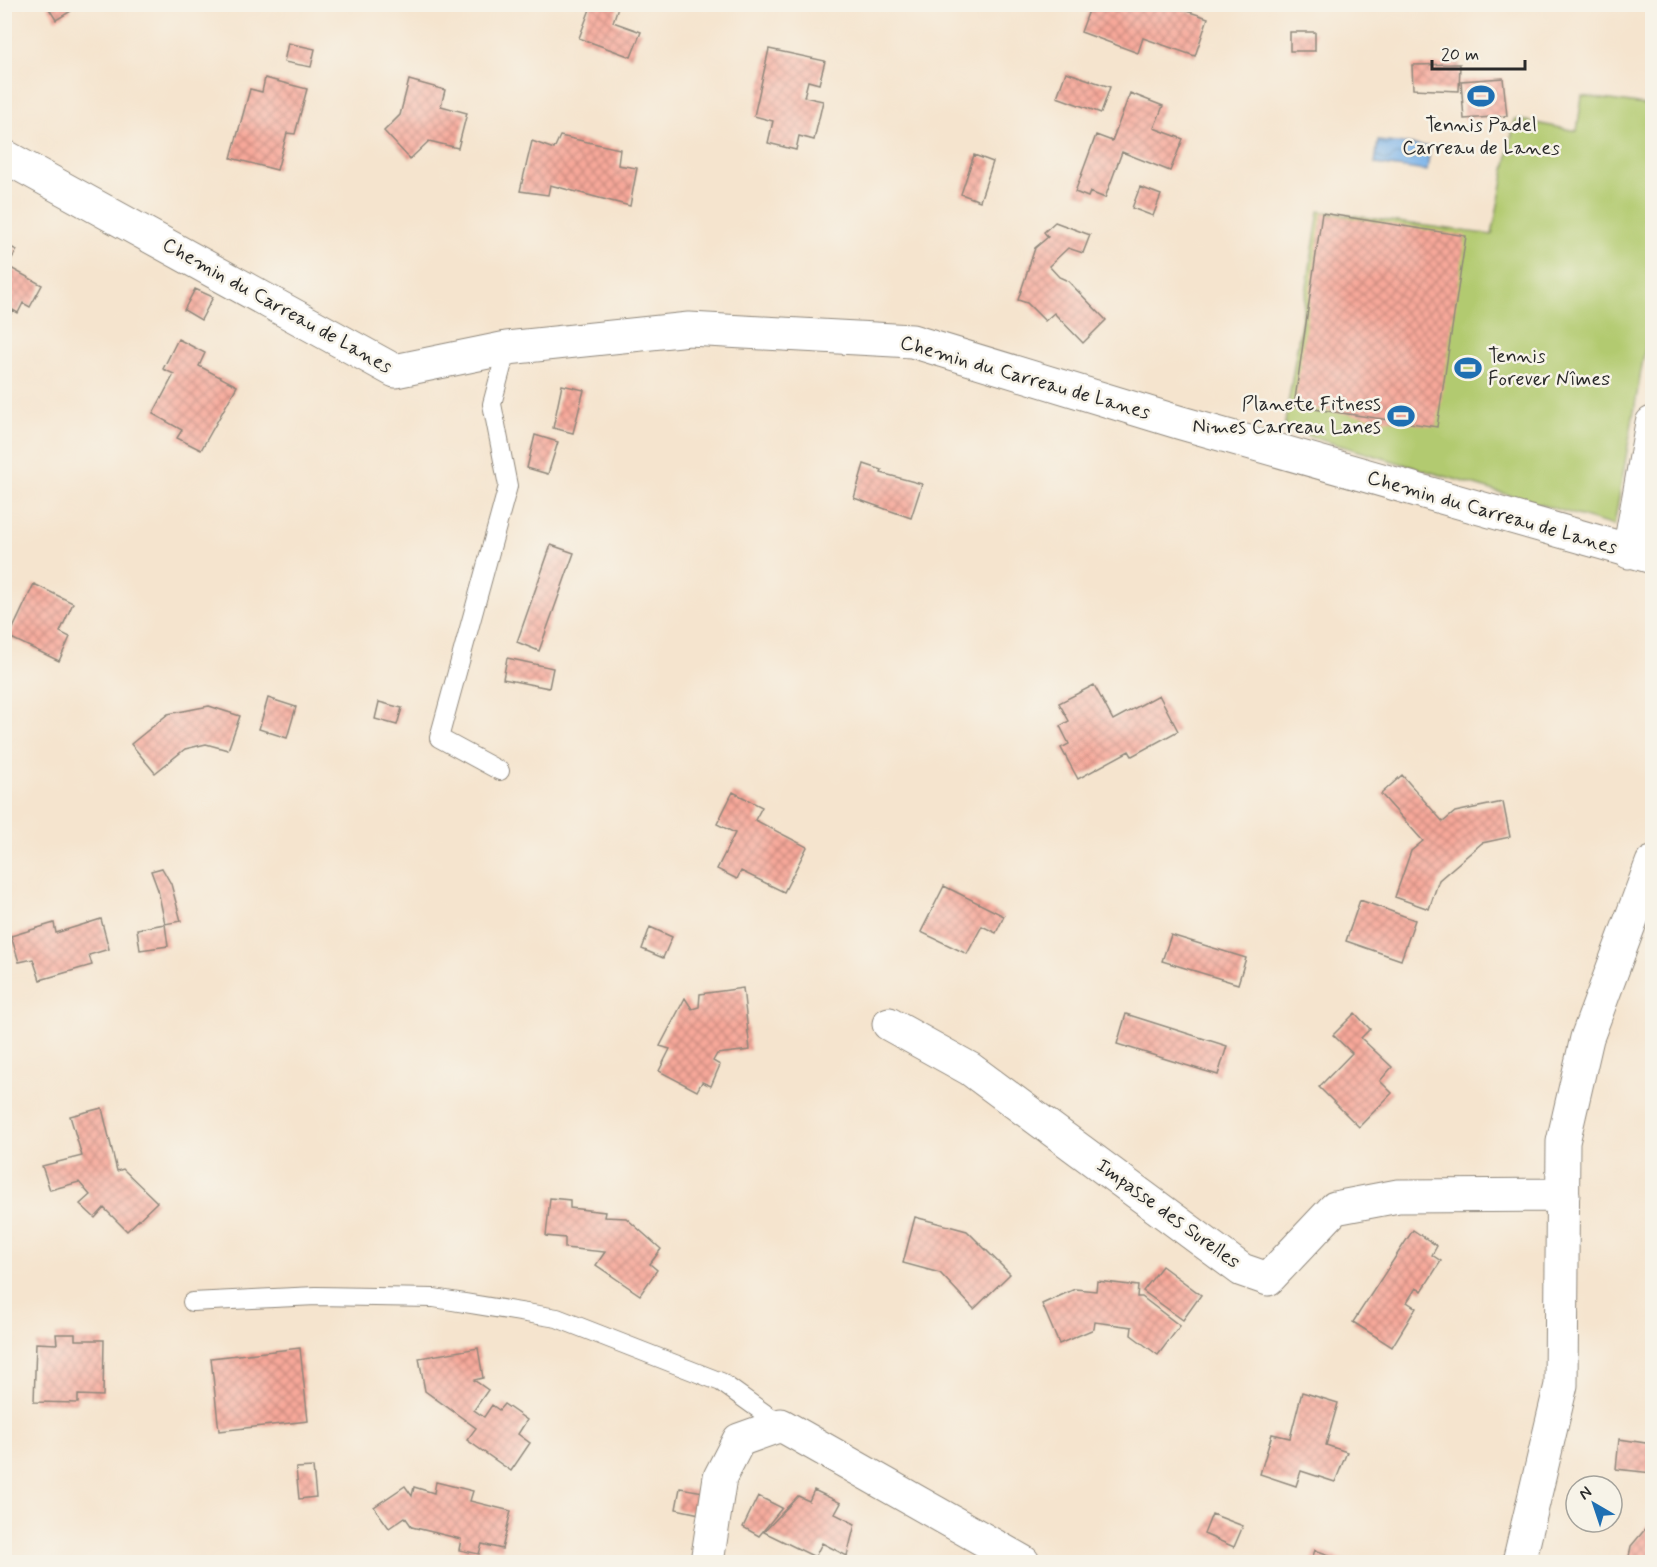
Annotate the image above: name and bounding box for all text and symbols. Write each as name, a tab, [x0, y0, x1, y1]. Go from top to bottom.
scale bar	[1432, 33, 1525, 71]
text: 20 m	[1441, 43, 1479, 67]
sports icon: Tennis Padel Carreau de Lanes	[1466, 81, 1496, 111]
place label: Tennis Padel Carreau de Lanes	[1402, 112, 1560, 162]
street label: Chemin du Carreau de Lanes	[157, 231, 397, 381]
street label: Chemin du Carreau de Lanes	[897, 329, 1153, 427]
place label: Tennis Forever Nîmes	[1488, 343, 1610, 393]
sports icon: Tennis Forever Nîmes	[1453, 353, 1483, 383]
place label: Planete Fitness Nimes Carreau Lanes	[1192, 391, 1381, 441]
sports icon: Planete Fitness Nimes Carreau Lanes	[1386, 401, 1416, 431]
street label: Chemin du Carreau de Lanes	[1364, 464, 1620, 562]
street label: Impasse des Surelles	[1091, 1153, 1245, 1275]
north arrow	[1564, 1474, 1624, 1534]
text: N	[1575, 1482, 1596, 1505]

